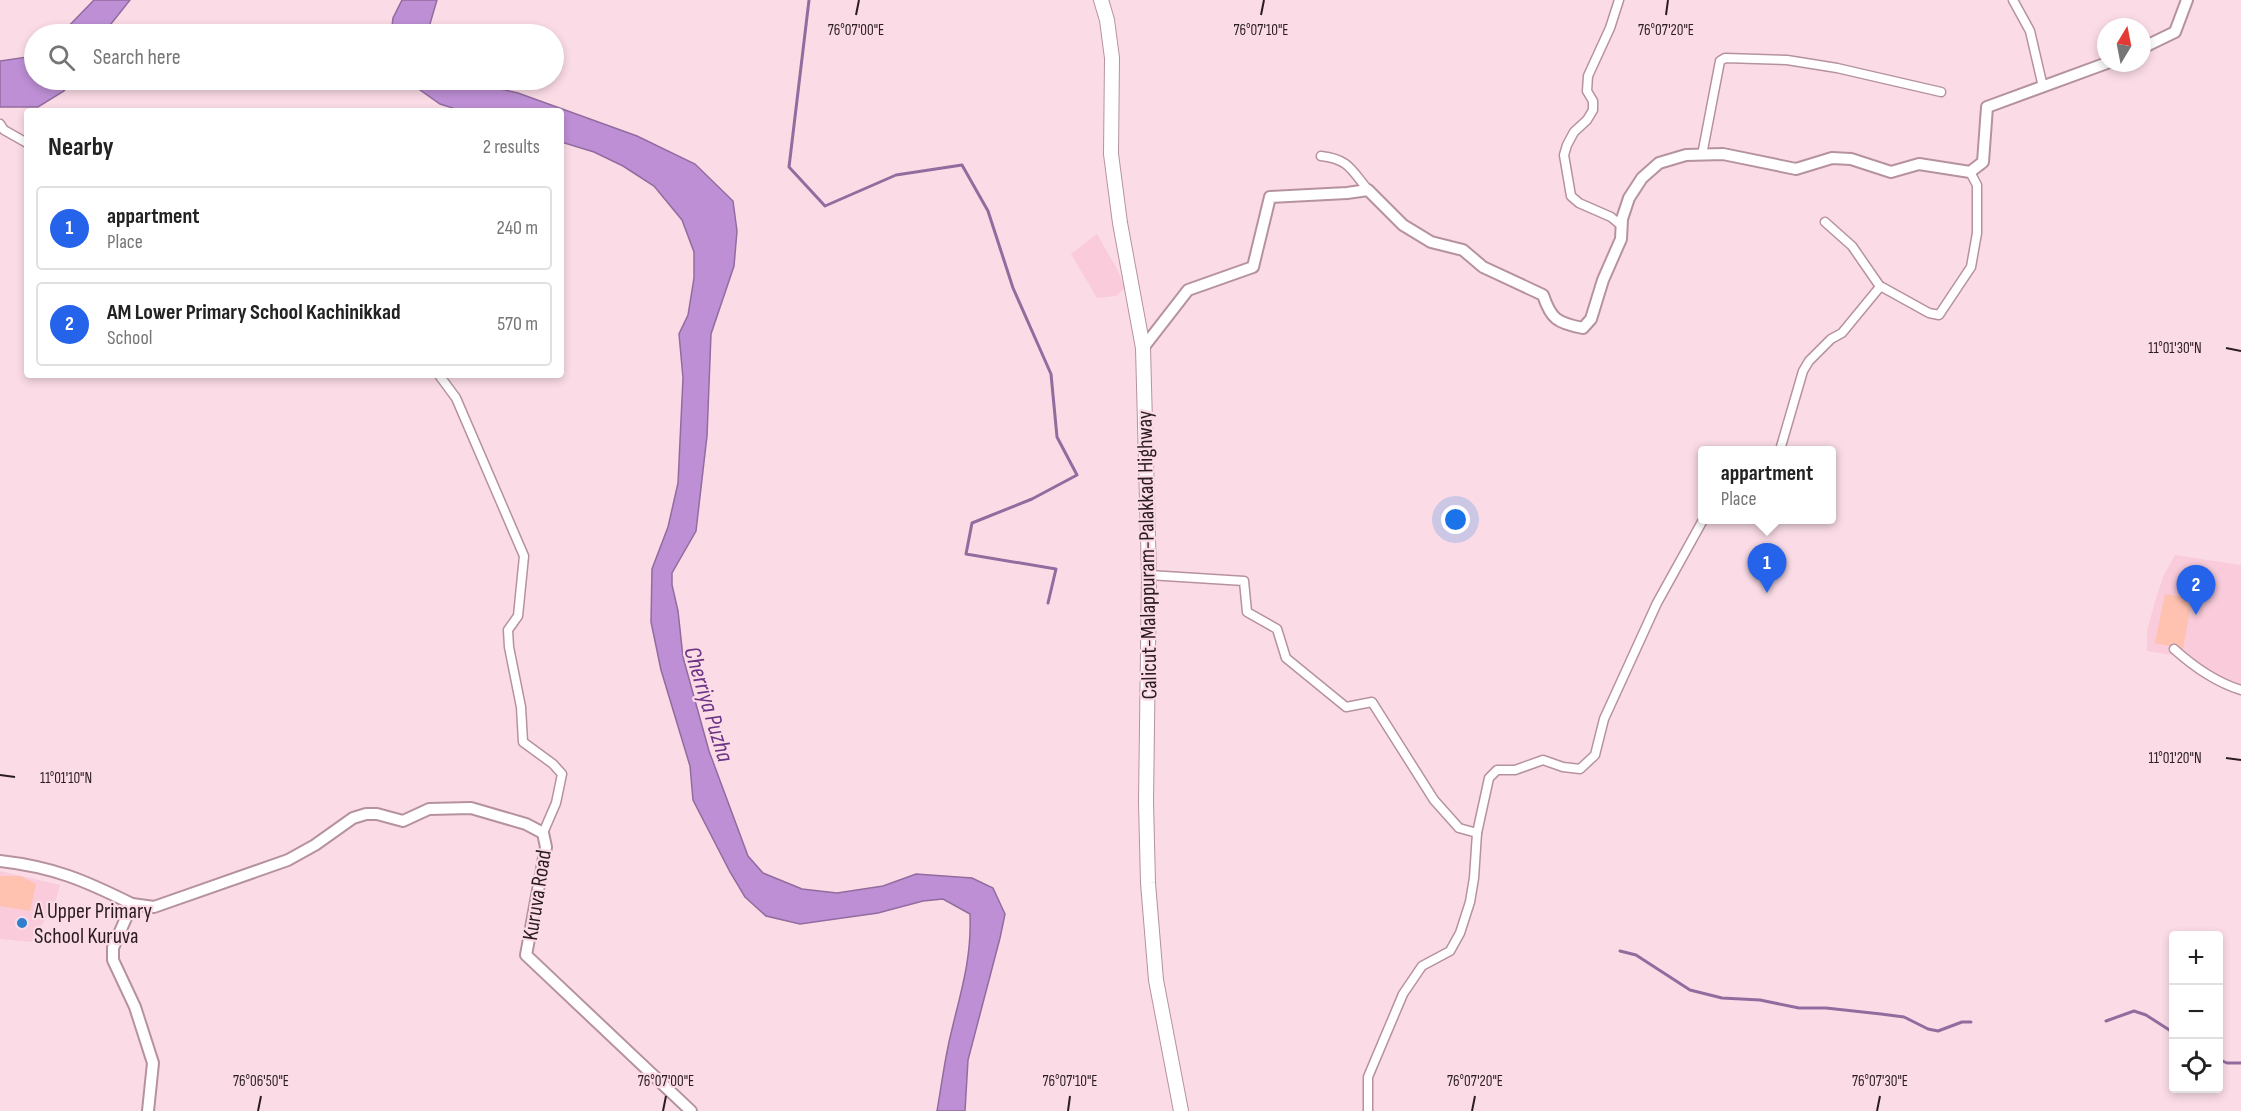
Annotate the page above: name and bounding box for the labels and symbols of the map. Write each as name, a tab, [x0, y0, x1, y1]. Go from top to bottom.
north arrow	[2097, 18, 2151, 72]
text: 76°07'00"E	[828, 21, 884, 40]
text: 76°07'10"E	[1234, 21, 1288, 40]
text: 76°07'20"E	[1638, 21, 1694, 40]
text: 11°01'30"N	[2148, 339, 2202, 358]
street label: Calicut-Malappuram-Palakkad Highway	[1131, 410, 1164, 700]
your location	[1441, 505, 1470, 534]
pin: 1	[1748, 544, 1786, 593]
pin: 2	[2176, 566, 2216, 615]
water label: Cherriya Puzha	[677, 643, 740, 766]
text: 11°01'20"N	[2148, 749, 2202, 768]
text: 11°01'10"N	[40, 769, 92, 788]
street label: Kuruva Road	[517, 848, 558, 942]
place label: A Upper Primary School Kuruva	[33, 898, 152, 950]
marker: A Upper Primary School Kuruva	[15, 916, 29, 930]
text: 76°06'50"E	[233, 1072, 289, 1091]
text: 76°07'00"E	[638, 1072, 694, 1091]
text: 76°07'10"E	[1043, 1072, 1097, 1091]
text: 76°07'20"E	[1447, 1072, 1503, 1091]
text: 76°07'30"E	[1852, 1072, 1908, 1091]

